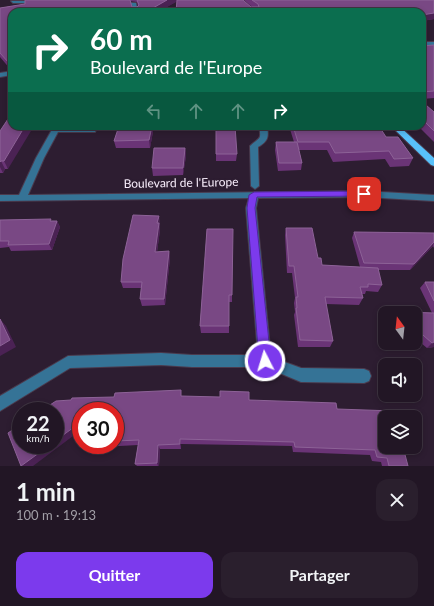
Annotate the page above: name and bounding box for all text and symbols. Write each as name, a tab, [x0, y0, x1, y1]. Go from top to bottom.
text: 60 m	[90, 22, 153, 56]
icon: right	[24, 24, 76, 76]
text: Boulevard de l'Europe	[90, 56, 262, 78]
icon: left	[143, 100, 165, 122]
icon: ahead	[185, 100, 207, 122]
icon: ahead	[227, 100, 249, 122]
icon: right	[269, 100, 291, 122]
street label: Boulevard de l'Europe	[123, 174, 239, 191]
pin	[347, 177, 381, 211]
icon: arrive	[353, 183, 375, 205]
north arrow	[378, 306, 422, 350]
map controls	[378, 306, 422, 454]
position arrow	[244, 340, 286, 382]
button: sound	[378, 358, 422, 402]
speed limit sign: 30	[72, 402, 124, 454]
button: layers	[378, 410, 422, 454]
text: 22	[26, 411, 50, 435]
text: km/h	[26, 432, 50, 444]
text: 1 min	[16, 477, 76, 506]
button: close	[376, 479, 418, 521]
text: 100 m · 19:13	[16, 507, 96, 523]
button: Quitter	[16, 552, 213, 598]
button: Partager	[221, 552, 418, 598]

